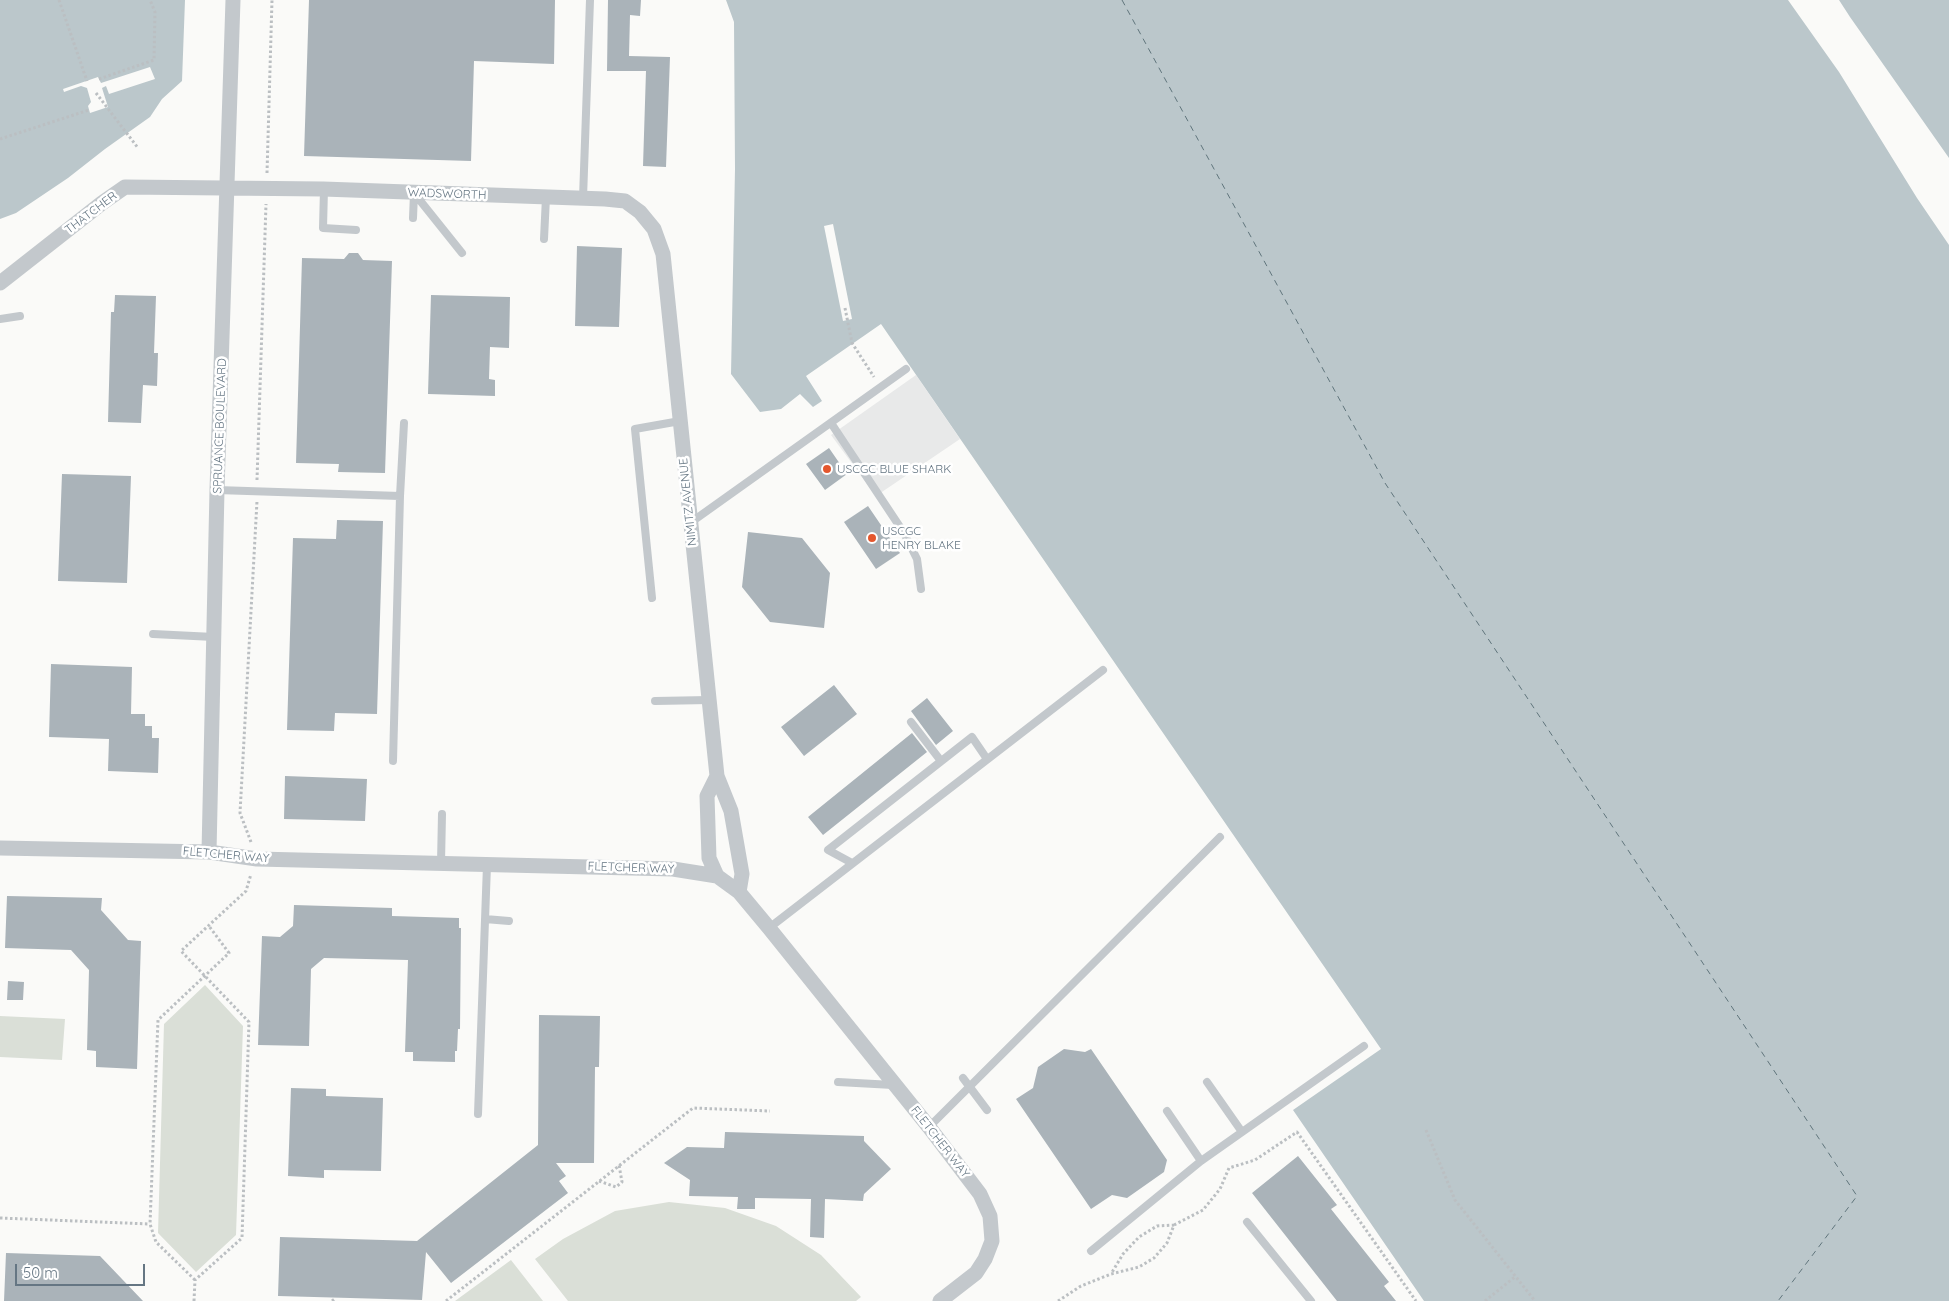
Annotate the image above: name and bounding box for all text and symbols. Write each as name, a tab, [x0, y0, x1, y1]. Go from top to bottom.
street label: WADSWORTH	[407, 185, 487, 203]
street label: THATCHER	[62, 189, 120, 237]
street label: SPRUANCE BOULEVARD	[210, 358, 230, 494]
street label: NIMITZ AVENUE	[676, 457, 700, 547]
place label: USCGC BLUE SHARK	[837, 462, 951, 476]
marker: USCGC BLUE SHARK	[821, 463, 833, 475]
place label: USCGC HENRY BLAKE	[882, 524, 961, 552]
marker: USCGC HENRY BLAKE	[866, 532, 878, 544]
street label: FLETCHER WAY	[182, 844, 270, 866]
street label: FLETCHER WAY	[587, 859, 675, 877]
street label: FLETCHER WAY	[908, 1103, 972, 1181]
scale bar	[18, 1254, 148, 1286]
text: 50 m	[23, 1263, 58, 1282]

